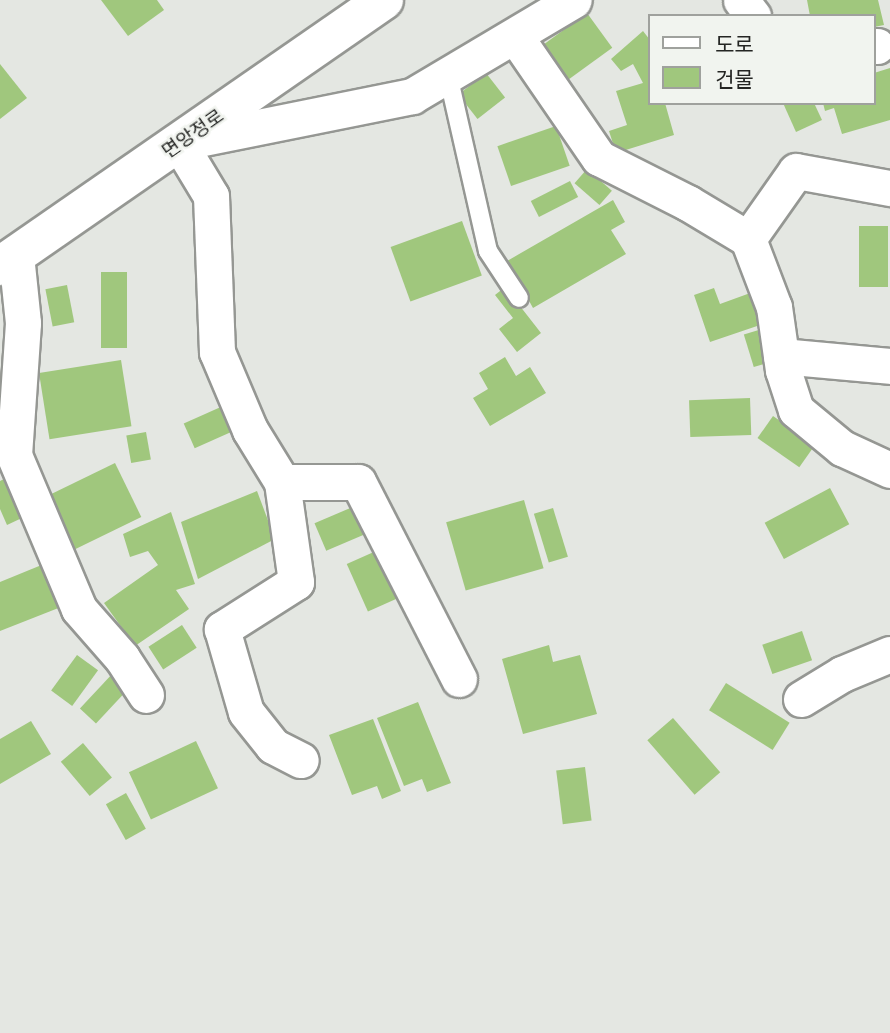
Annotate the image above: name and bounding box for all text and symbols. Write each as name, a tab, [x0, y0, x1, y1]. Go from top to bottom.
legend	[648, 14, 876, 105]
text: 도로	[715, 32, 754, 58]
text: 건물	[715, 67, 754, 93]
street label: 면앙정로	[158, 105, 228, 163]

